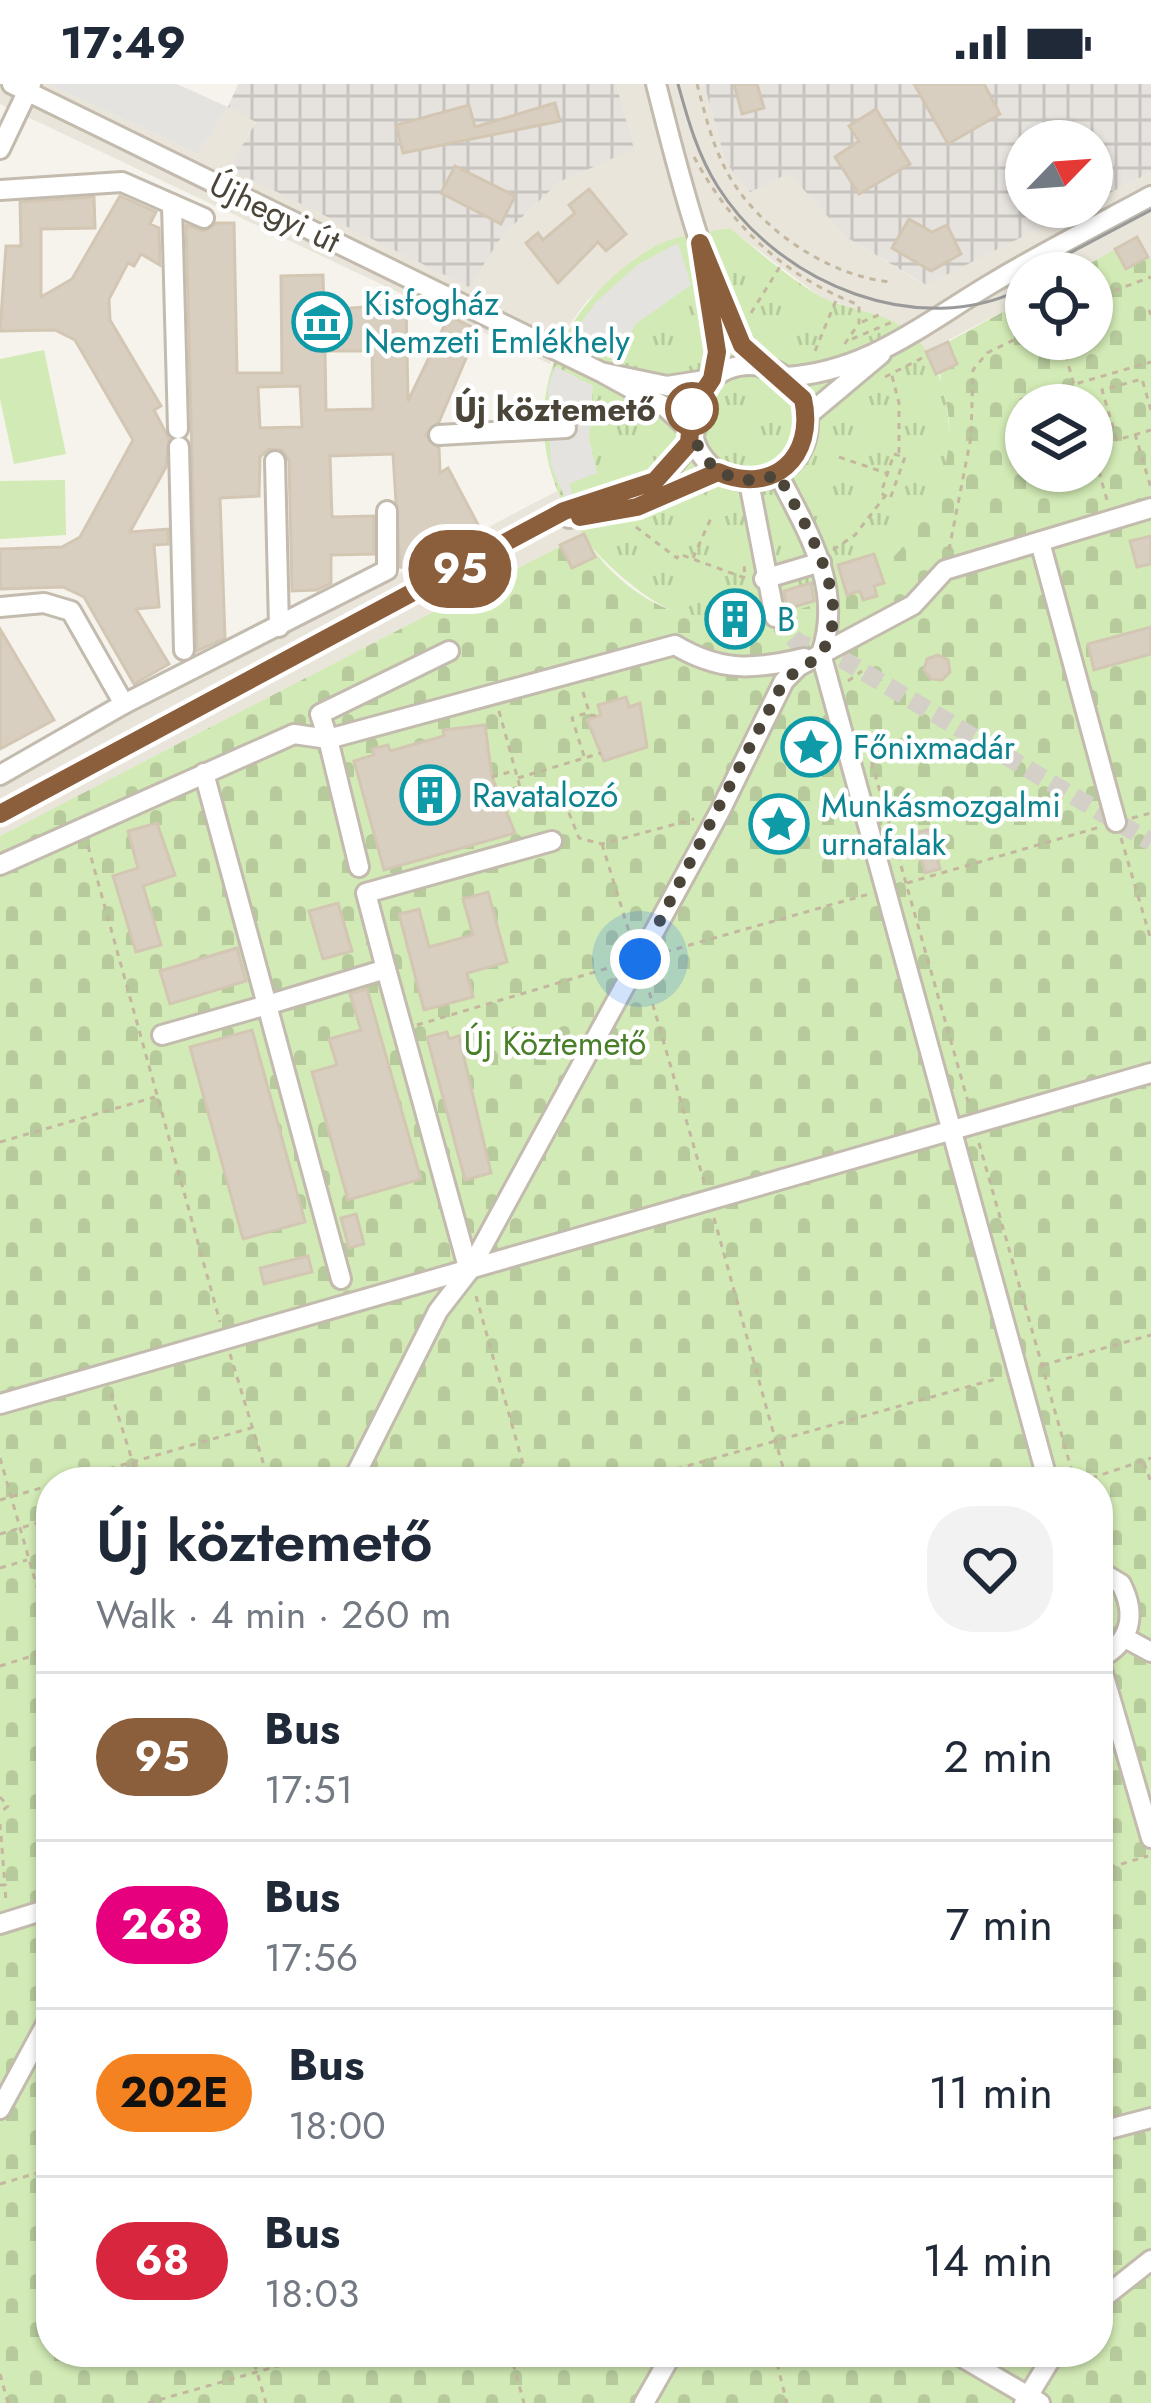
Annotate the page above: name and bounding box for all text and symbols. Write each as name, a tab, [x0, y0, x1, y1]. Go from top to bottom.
text: 17:49	[60, 10, 186, 75]
north arrow	[1005, 120, 1113, 228]
map controls	[1005, 120, 1113, 492]
street label: Újhegyi út	[201, 161, 348, 264]
button: locate	[1005, 252, 1113, 360]
place label: Kisfogház Nemzeti Emlékhely	[364, 280, 630, 365]
museum icon: Kisfogház Nemzeti Emlékhely	[291, 291, 353, 353]
marker: Új köztemető	[667, 384, 717, 434]
button: layers	[1005, 384, 1113, 492]
place label: Új köztemető	[454, 386, 656, 433]
line badge: 95	[406, 530, 514, 608]
text: 95	[432, 538, 488, 599]
building icon: B	[704, 588, 766, 650]
place label: B	[777, 596, 795, 643]
place icon: Főnixmadár	[780, 716, 842, 778]
place label: Főnixmadár	[853, 724, 1016, 771]
building icon: Ravatalozó	[399, 764, 461, 826]
place label: Ravatalozó	[472, 772, 618, 819]
place label: Munkásmozgalmi urnafalak	[821, 782, 1061, 867]
place icon: Munkásmozgalmi urnafalak	[748, 793, 810, 855]
your location	[610, 929, 670, 989]
park label: Új Köztemető	[464, 1020, 646, 1067]
text: Új köztemető	[96, 1500, 433, 1582]
button: heart	[927, 1506, 1053, 1632]
text: Walk · 4 min · 260 m	[96, 1586, 451, 1643]
text: Bus	[264, 1696, 340, 1761]
text: 2 min	[943, 1724, 1053, 1789]
text: 95	[134, 1726, 190, 1787]
text: 17:51	[264, 1761, 353, 1818]
text: Bus	[264, 1864, 340, 1929]
text: 7 min	[945, 1892, 1053, 1957]
text: 268	[121, 1894, 203, 1955]
text: 17:56	[264, 1929, 358, 1986]
text: Bus	[288, 2032, 365, 2097]
text: 11 min	[929, 2060, 1053, 2125]
text: 202E	[120, 2062, 228, 2123]
text: 18:00	[288, 2097, 386, 2154]
text: Bus	[264, 2200, 340, 2265]
text: 14 min	[923, 2228, 1053, 2293]
text: 68	[135, 2230, 189, 2291]
text: 18:03	[264, 2265, 359, 2322]

